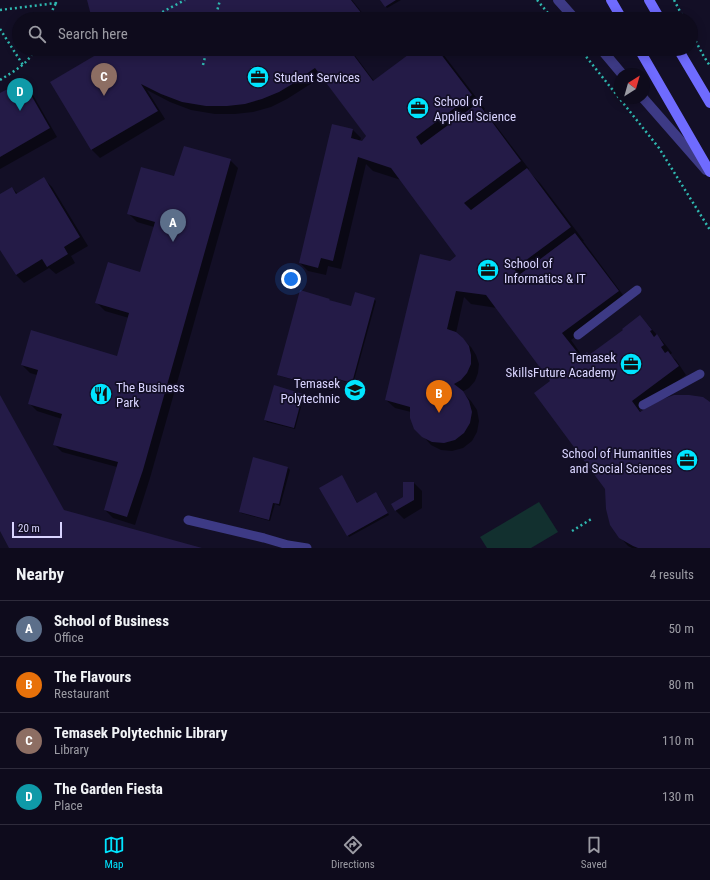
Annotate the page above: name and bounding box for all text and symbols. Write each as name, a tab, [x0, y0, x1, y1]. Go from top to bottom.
search box	[12, 12, 698, 56]
icon: search	[26, 23, 48, 45]
text: Search here	[58, 25, 128, 43]
pin: C	[91, 63, 117, 96]
office icon: Student Services	[245, 64, 271, 90]
north arrow	[614, 68, 650, 104]
place label: Student Services	[274, 70, 360, 85]
pin: D	[7, 78, 33, 111]
place label: School of Applied Science	[434, 94, 516, 124]
office icon: School of Applied Science	[405, 95, 431, 121]
pin: A	[160, 209, 186, 242]
place label: School of Informatics & IT	[504, 256, 586, 286]
office icon: School of Informatics & IT	[475, 257, 501, 283]
your location	[281, 269, 301, 289]
place label: Temasek SkillsFuture Academy	[506, 350, 617, 380]
office icon: Temasek SkillsFuture Academy	[618, 351, 644, 377]
place label: Temasek Polytechnic	[280, 376, 340, 406]
school or university icon: Temasek Polytechnic	[342, 377, 368, 403]
place label: The Business Park	[116, 380, 185, 410]
pin: B	[426, 380, 452, 413]
restaurant icon: The Business Park	[88, 381, 114, 407]
place label: School of Humanities and Social Sciences	[562, 446, 672, 476]
office icon: School of Humanities and Social Sciences	[674, 447, 700, 473]
scale bar	[12, 520, 62, 539]
text: 20 m	[18, 522, 40, 535]
text: Nearby	[16, 564, 64, 584]
text: 4 results	[650, 567, 694, 582]
text: School of Business	[54, 612, 169, 630]
text: A	[25, 621, 33, 636]
text: 50 m	[668, 621, 694, 636]
text: Office	[54, 630, 84, 645]
text: The Flavours	[54, 668, 131, 686]
text: B	[25, 677, 33, 692]
text: 80 m	[668, 677, 694, 692]
text: Restaurant	[54, 686, 109, 701]
text: Temasek Polytechnic Library	[54, 724, 227, 742]
text: C	[25, 733, 33, 748]
text: 110 m	[662, 733, 694, 748]
text: Library	[54, 742, 89, 757]
text: The Garden Fiesta	[54, 780, 163, 798]
text: D	[25, 789, 33, 804]
text: 130 m	[662, 789, 694, 804]
text: Place	[54, 798, 83, 813]
tab: Map	[103, 834, 125, 871]
tab: Directions	[331, 834, 375, 871]
tab: Saved	[581, 834, 607, 871]

